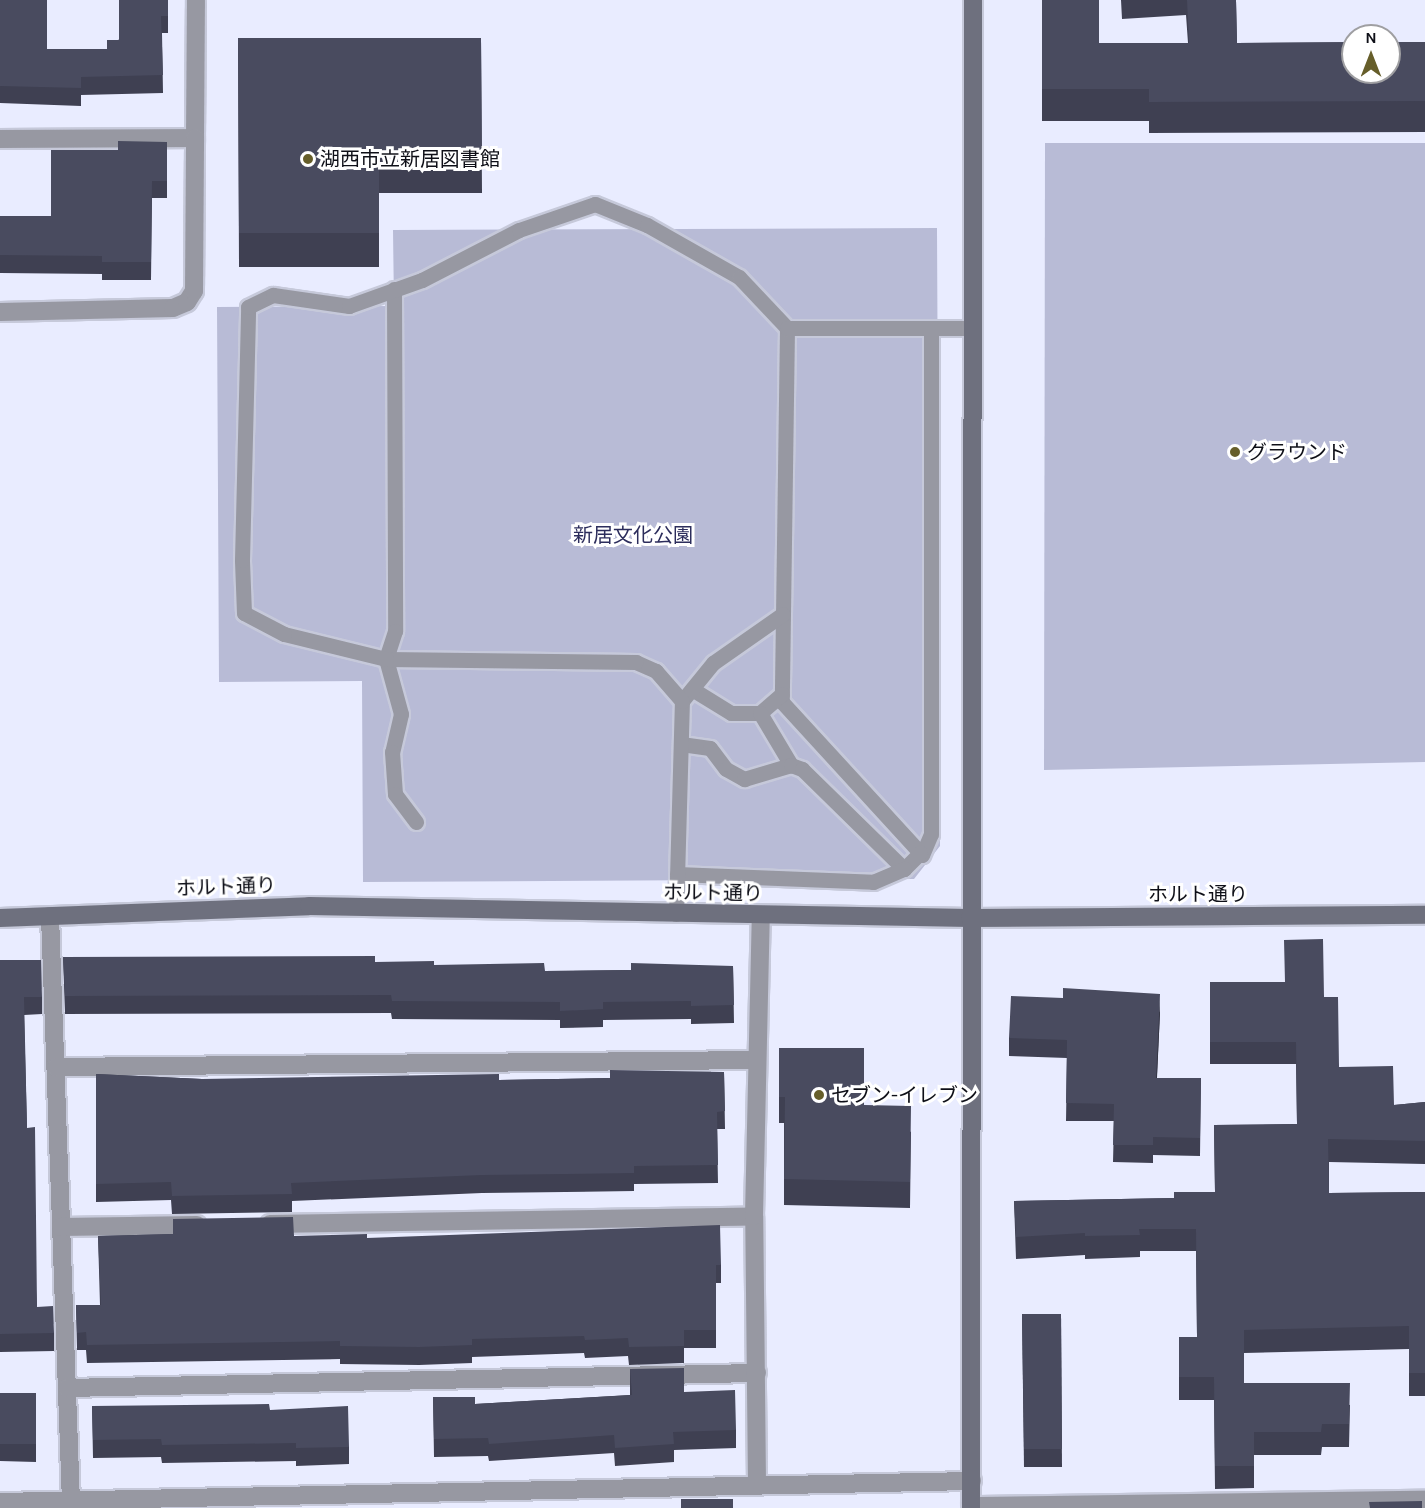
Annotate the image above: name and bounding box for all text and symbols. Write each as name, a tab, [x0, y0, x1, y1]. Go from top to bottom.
north arrow	[1341, 24, 1401, 84]
text: N	[1365, 28, 1377, 47]
place label: 湖西市立新居図書館	[320, 147, 500, 171]
marker: 湖西市立新居図書館	[301, 152, 315, 166]
place label: グラウンド	[1247, 440, 1347, 464]
marker: グラウンド	[1228, 445, 1242, 459]
park label: 新居文化公園	[573, 523, 693, 547]
street label: ホルト通り	[176, 873, 276, 901]
street label: ホルト通り	[663, 880, 763, 906]
street label: ホルト通り	[1148, 882, 1248, 906]
place label: セブン-イレブン	[831, 1083, 978, 1107]
marker: セブン-イレブン	[812, 1088, 826, 1102]

